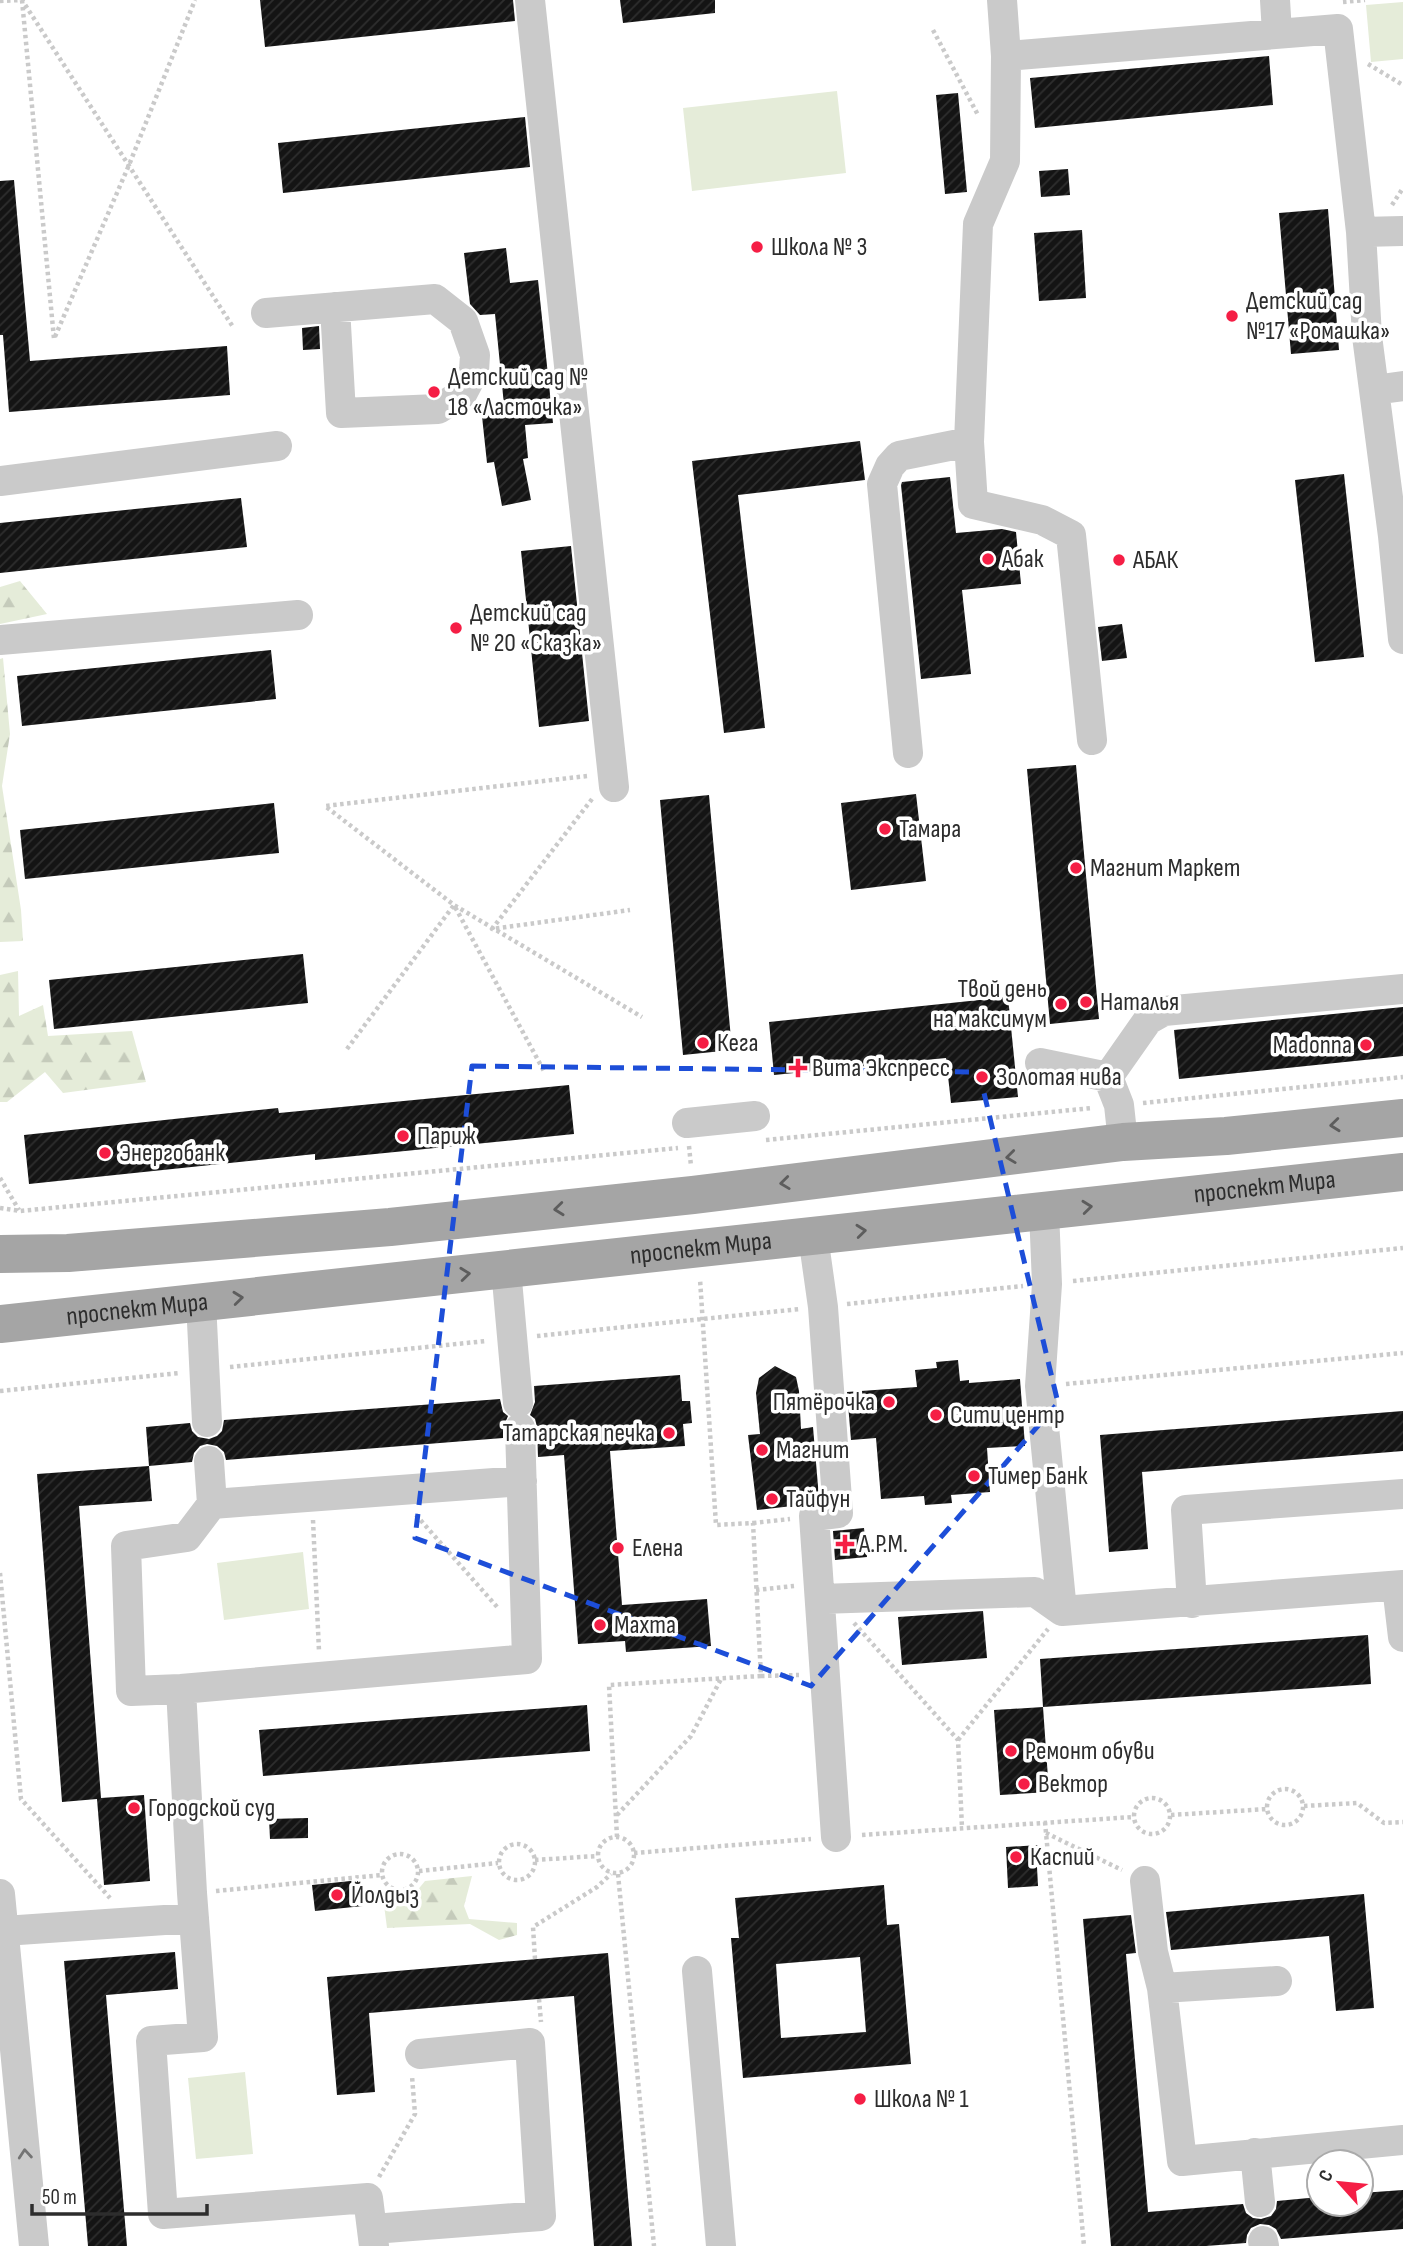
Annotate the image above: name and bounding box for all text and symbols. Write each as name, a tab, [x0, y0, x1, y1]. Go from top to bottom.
place label: Школа № 3	[771, 232, 867, 263]
marker: Школа № 3	[749, 239, 765, 255]
place label: Детский сад №17 «Ромашка»	[1246, 286, 1390, 347]
marker: Детский сад №17 «Ромашка»	[1224, 308, 1240, 324]
place label: Детский сад № 18 «Ласточка»	[448, 362, 588, 423]
marker: Детский сад № 18 «Ласточка»	[426, 384, 442, 400]
place label: Абак	[1001, 544, 1044, 575]
place label: АБАК	[1132, 545, 1178, 576]
marker: Абак	[980, 551, 996, 567]
marker: АБАК	[1111, 552, 1127, 568]
place label: Детский сад № 20 «Сказка»	[470, 598, 602, 659]
marker: Детский сад № 20 «Сказка»	[448, 620, 464, 636]
place label: Тамара	[899, 814, 961, 845]
marker: Тамара	[877, 821, 893, 837]
place label: Магнит Маркет	[1090, 853, 1241, 884]
marker: Магнит Маркет	[1068, 860, 1084, 876]
place label: Твой день на максимум	[933, 974, 1047, 1035]
place label: Наталья	[1100, 987, 1179, 1018]
marker: Наталья	[1078, 994, 1094, 1010]
marker: Твой день на максимум	[1053, 996, 1069, 1012]
place label: Кега	[717, 1028, 759, 1059]
place label: Madonna	[1273, 1030, 1352, 1061]
marker: Кега	[695, 1035, 711, 1051]
marker: Madonna	[1358, 1037, 1374, 1053]
place label: Вита Экспресс	[812, 1053, 950, 1084]
marker: Вита Экспресс	[790, 1060, 806, 1076]
place label: Золотая нива	[996, 1062, 1122, 1093]
marker: Золотая нива	[974, 1069, 990, 1085]
one-way arrow	[1329, 1117, 1340, 1132]
place label: Париж	[417, 1121, 476, 1152]
marker: Париж	[395, 1128, 411, 1144]
place label: Энергобанк	[119, 1138, 225, 1169]
marker: Энергобанк	[97, 1145, 113, 1161]
one-way arrow	[1005, 1149, 1017, 1164]
street label: проспект Мира	[1192, 1164, 1337, 1210]
one-way arrow	[780, 1175, 791, 1190]
one-way arrow	[1082, 1199, 1093, 1214]
one-way arrow	[553, 1201, 565, 1216]
one-way arrow	[855, 1223, 867, 1238]
street label: проспект Мира	[629, 1225, 773, 1271]
one-way arrow	[459, 1266, 470, 1281]
street label: проспект Мира	[65, 1286, 210, 1332]
one-way arrow	[233, 1291, 244, 1306]
place label: Пятёрочка	[773, 1387, 875, 1418]
marker: Пятёрочка	[881, 1394, 897, 1410]
place label: Сити центр	[950, 1400, 1065, 1431]
marker: Сити центр	[928, 1407, 944, 1423]
place label: Татарская печка	[503, 1418, 655, 1449]
marker: Татарская печка	[661, 1425, 677, 1441]
place label: Магнит	[776, 1435, 849, 1466]
marker: Магнит	[754, 1442, 770, 1458]
place label: Тимер Банк	[988, 1461, 1088, 1492]
marker: Тимер Банк	[966, 1468, 982, 1484]
place label: Тайфун	[786, 1484, 850, 1515]
marker: Тайфун	[764, 1491, 780, 1507]
place label: А.Р.М.	[858, 1529, 908, 1560]
place label: Елена	[632, 1533, 683, 1564]
marker: А.Р.М.	[837, 1536, 853, 1552]
marker: Елена	[610, 1540, 626, 1556]
place label: Махта	[614, 1610, 676, 1641]
marker: Махта	[592, 1617, 608, 1633]
place label: Ремонт обуви	[1025, 1736, 1155, 1767]
marker: Ремонт обуви	[1003, 1743, 1019, 1759]
place label: Вектор	[1038, 1769, 1108, 1800]
marker: Вектор	[1016, 1776, 1032, 1792]
place label: Городской суд	[148, 1793, 275, 1824]
marker: Городской суд	[126, 1800, 142, 1816]
place label: Каспий	[1030, 1842, 1095, 1873]
marker: Каспий	[1008, 1849, 1024, 1865]
place label: Йолдыз	[351, 1880, 419, 1911]
marker: Йолдыз	[329, 1887, 345, 1903]
place label: Школа № 1	[874, 2084, 969, 2115]
marker: Школа № 1	[852, 2091, 868, 2107]
one-way arrow	[18, 2148, 33, 2159]
north arrow	[1305, 2148, 1375, 2218]
text: С	[1314, 2166, 1339, 2186]
scale bar	[32, 2172, 206, 2216]
text: 50 m	[42, 2185, 77, 2210]

